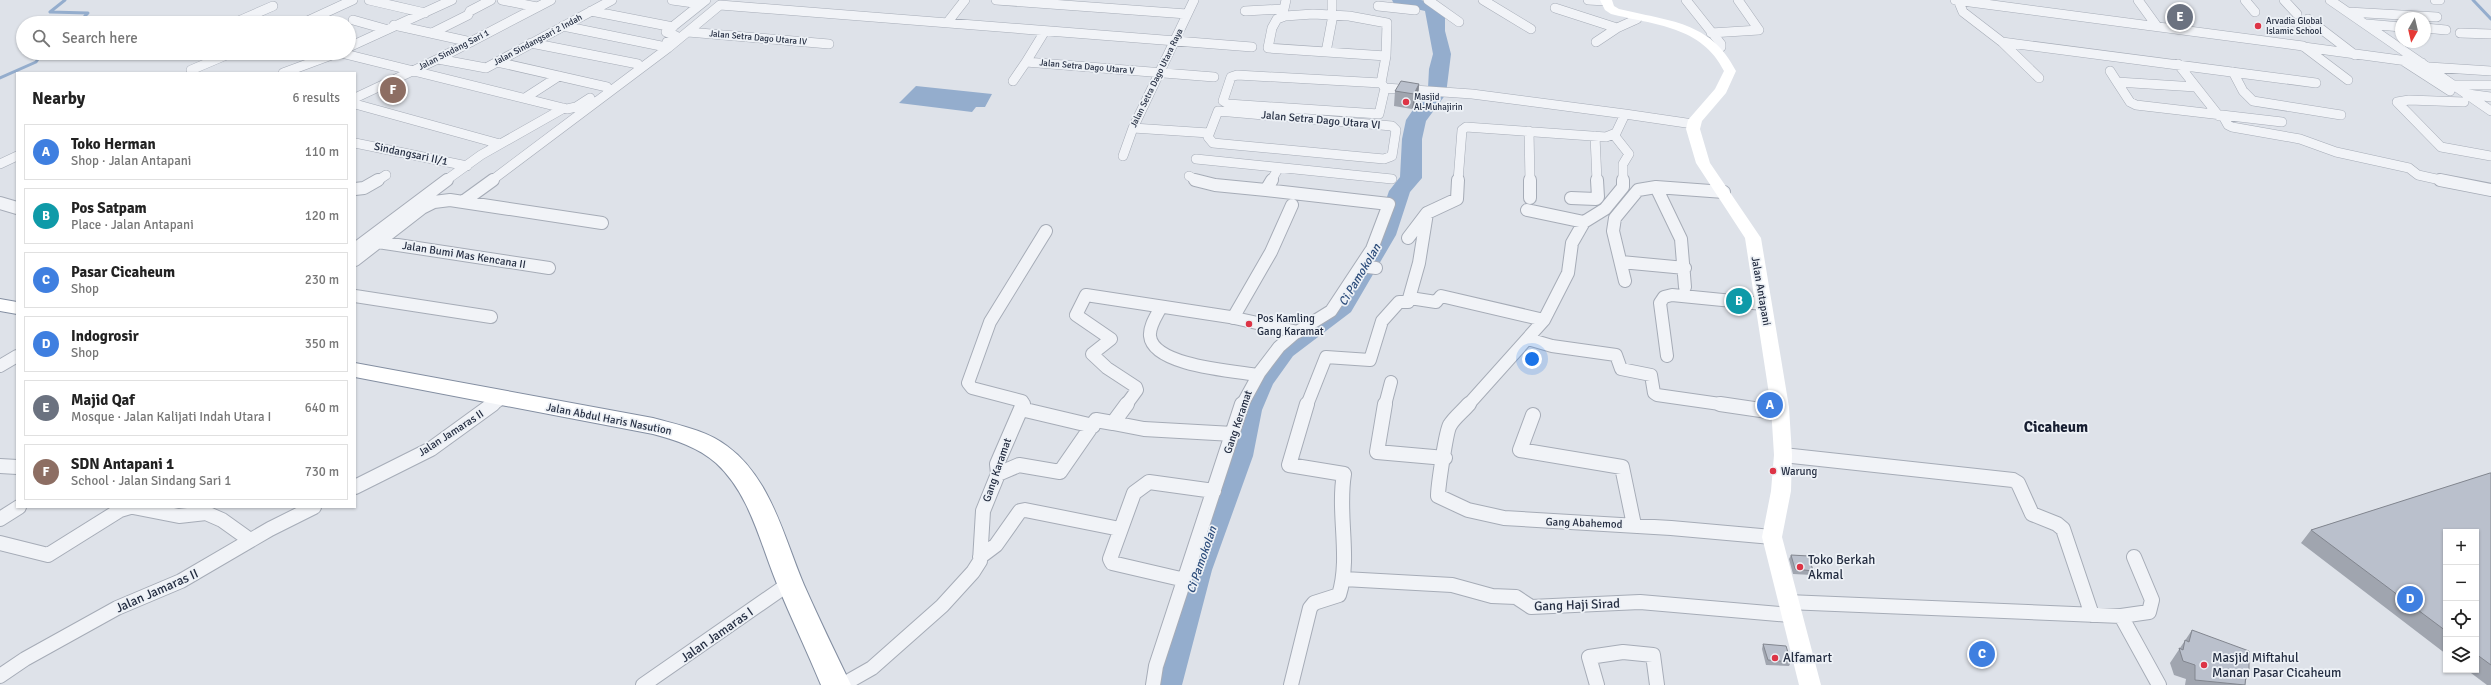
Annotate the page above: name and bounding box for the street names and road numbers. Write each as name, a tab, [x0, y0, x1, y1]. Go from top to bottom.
street label: Jalan Sindangsari 2 Indah	[492, 12, 584, 68]
street label: Jalan Setra Dago Utara Raya	[1128, 26, 1186, 129]
street label: Jalan Sindang Sari 1	[417, 27, 491, 73]
street label: Jalan Setra Dago Utara IV	[709, 28, 808, 48]
street label: Jalan Setra Dago Utara V	[1039, 57, 1136, 77]
street label: Jalan Setra Dago Utara VI	[1261, 108, 1381, 132]
street label: Sindangsari II/1	[373, 140, 449, 168]
street label: Jalan Bumi Mas Kencana II	[401, 239, 527, 271]
street label: Jalan Antapani	[1749, 255, 1773, 327]
street label: Gang Keramat	[1221, 388, 1255, 456]
street label: Jalan Abdul Haris Nasution	[545, 400, 673, 438]
street label: Jalan Jamaras II	[416, 407, 486, 459]
street label: Gang Karamat	[980, 436, 1014, 504]
street label: Gang Abahemod	[1545, 515, 1623, 531]
street label: Jalan Jamaras II	[113, 566, 201, 616]
street label: Gang Haji Sirad	[1534, 596, 1620, 614]
street label: Jalan Jamaras I	[678, 604, 756, 666]

